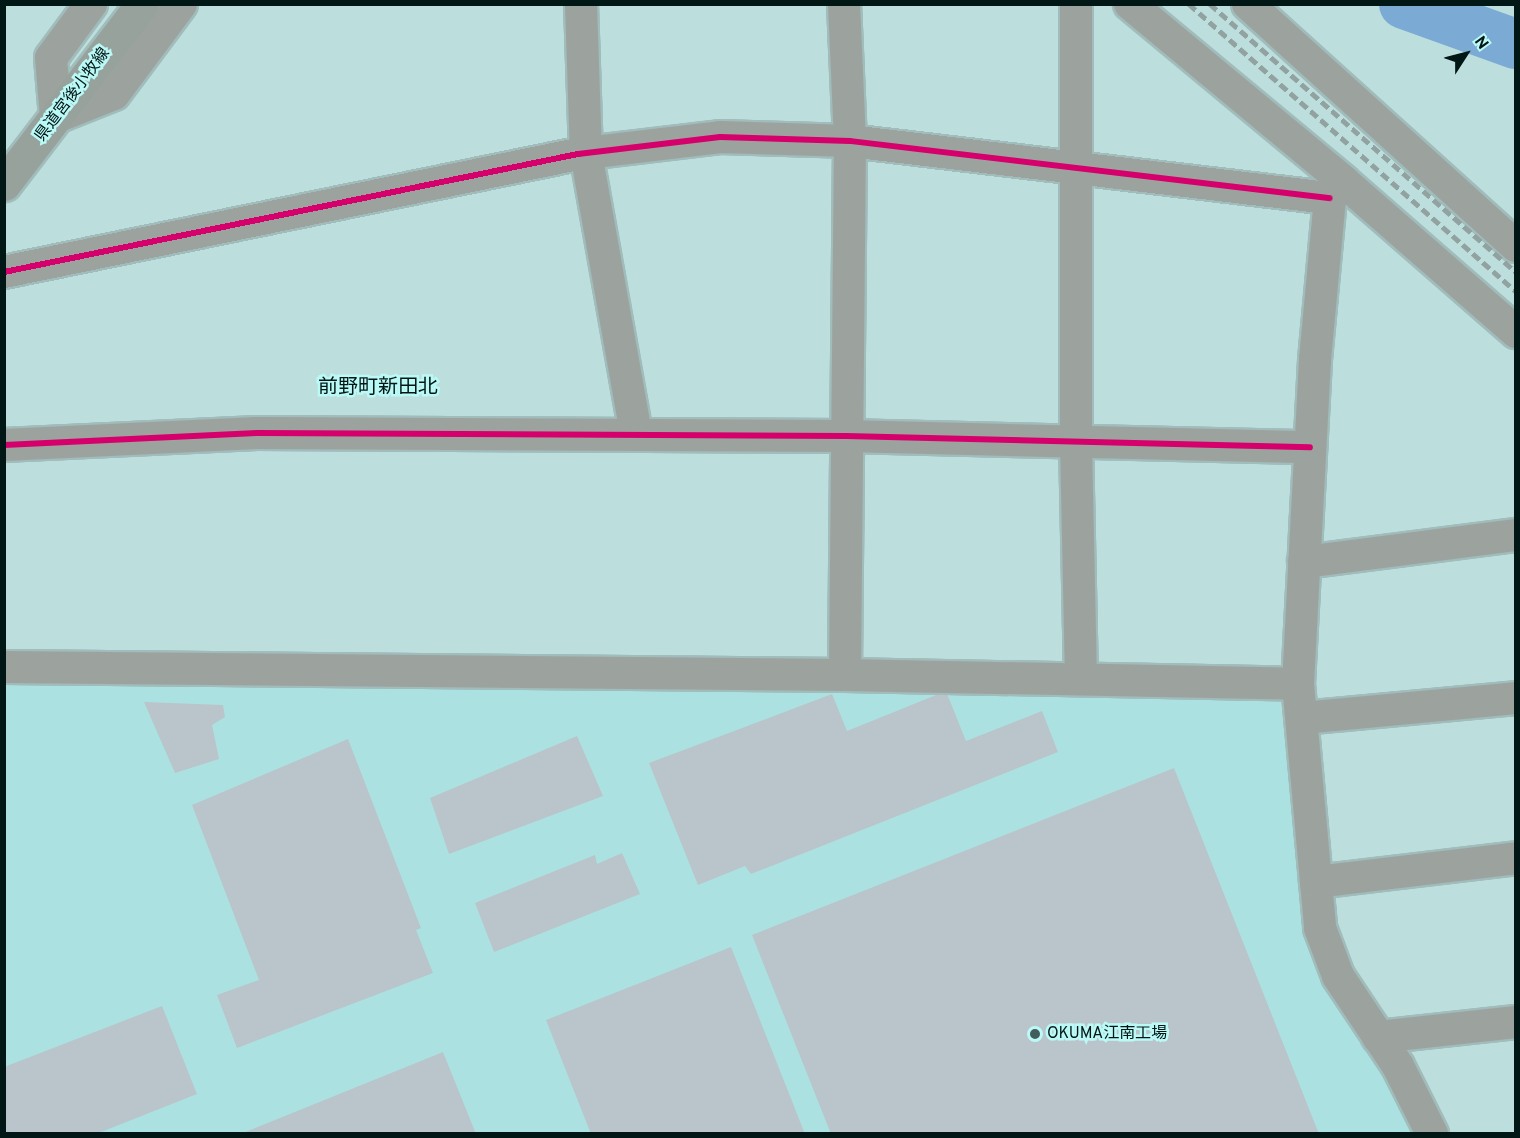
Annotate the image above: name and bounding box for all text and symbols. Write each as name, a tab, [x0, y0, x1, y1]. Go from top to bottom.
north arrow	[1436, 24, 1496, 84]
text: N	[1469, 33, 1492, 54]
street label: 県道宮後小牧線	[32, 44, 114, 146]
district label: 前野町新田北	[318, 376, 438, 400]
place label: OKUMA江南工場	[1047, 1024, 1167, 1044]
marker: OKUMA江南工場	[1028, 1027, 1042, 1041]

